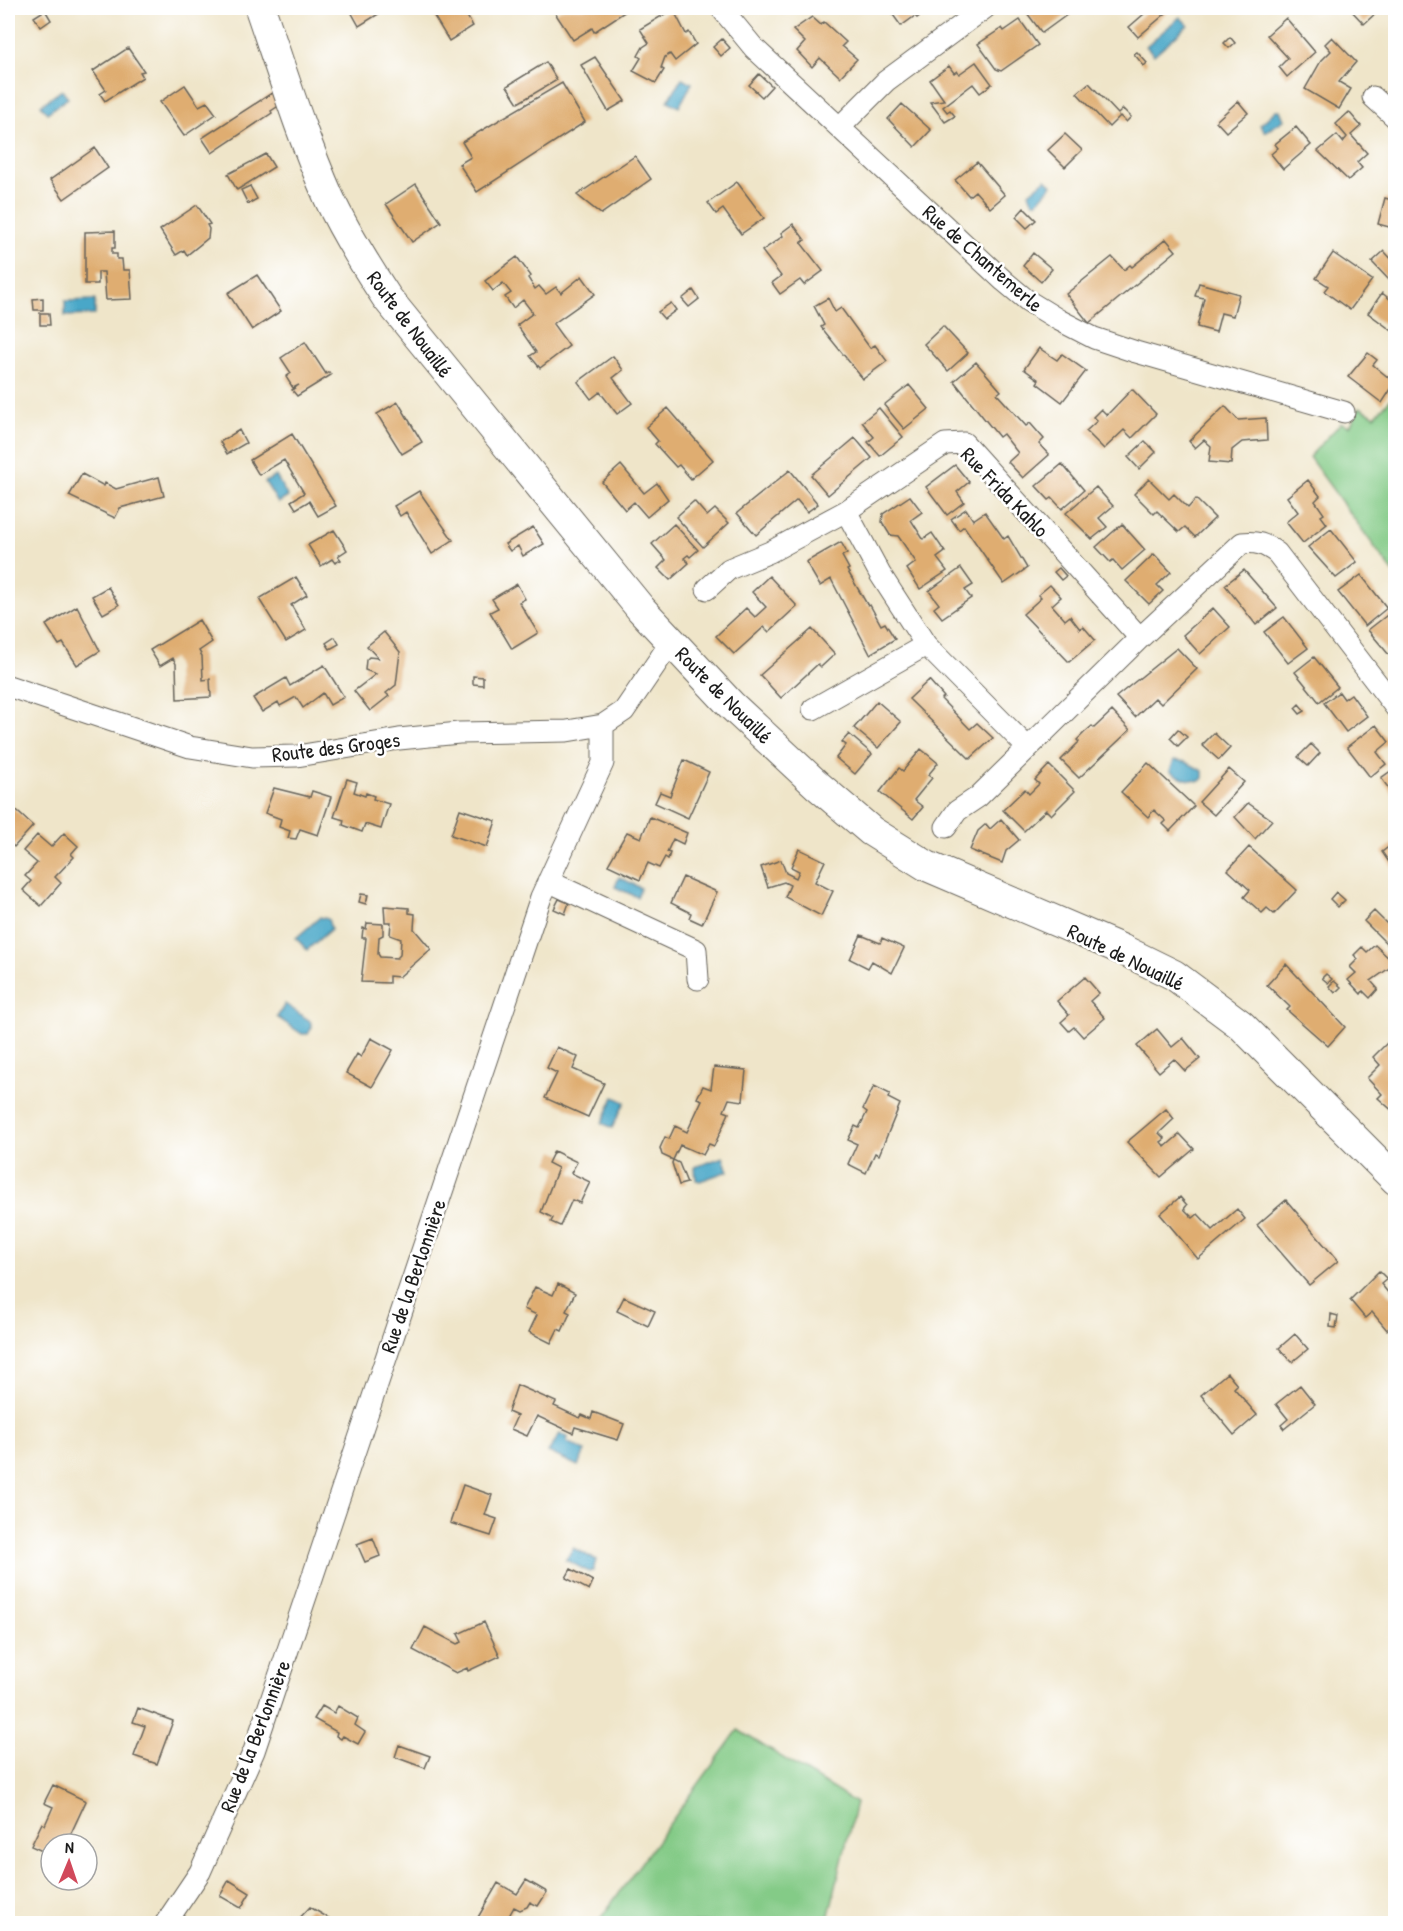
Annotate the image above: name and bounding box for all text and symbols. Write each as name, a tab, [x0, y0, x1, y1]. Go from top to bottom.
street label: Rue de Chantemerle	[917, 198, 1049, 318]
street label: Route de Nouaillé	[360, 265, 460, 383]
street label: Rue Frida Kahlo	[955, 441, 1055, 543]
street label: Route de Nouaillé	[669, 640, 779, 750]
street label: Route des Groges	[270, 725, 402, 769]
street label: Route de Nouaillé	[1063, 916, 1189, 998]
street label: Rue de la Berlonnière	[373, 1195, 453, 1357]
street label: Rue de la Berlonnière	[213, 1656, 297, 1816]
north arrow	[39, 1832, 99, 1892]
text: N	[65, 1836, 75, 1858]

